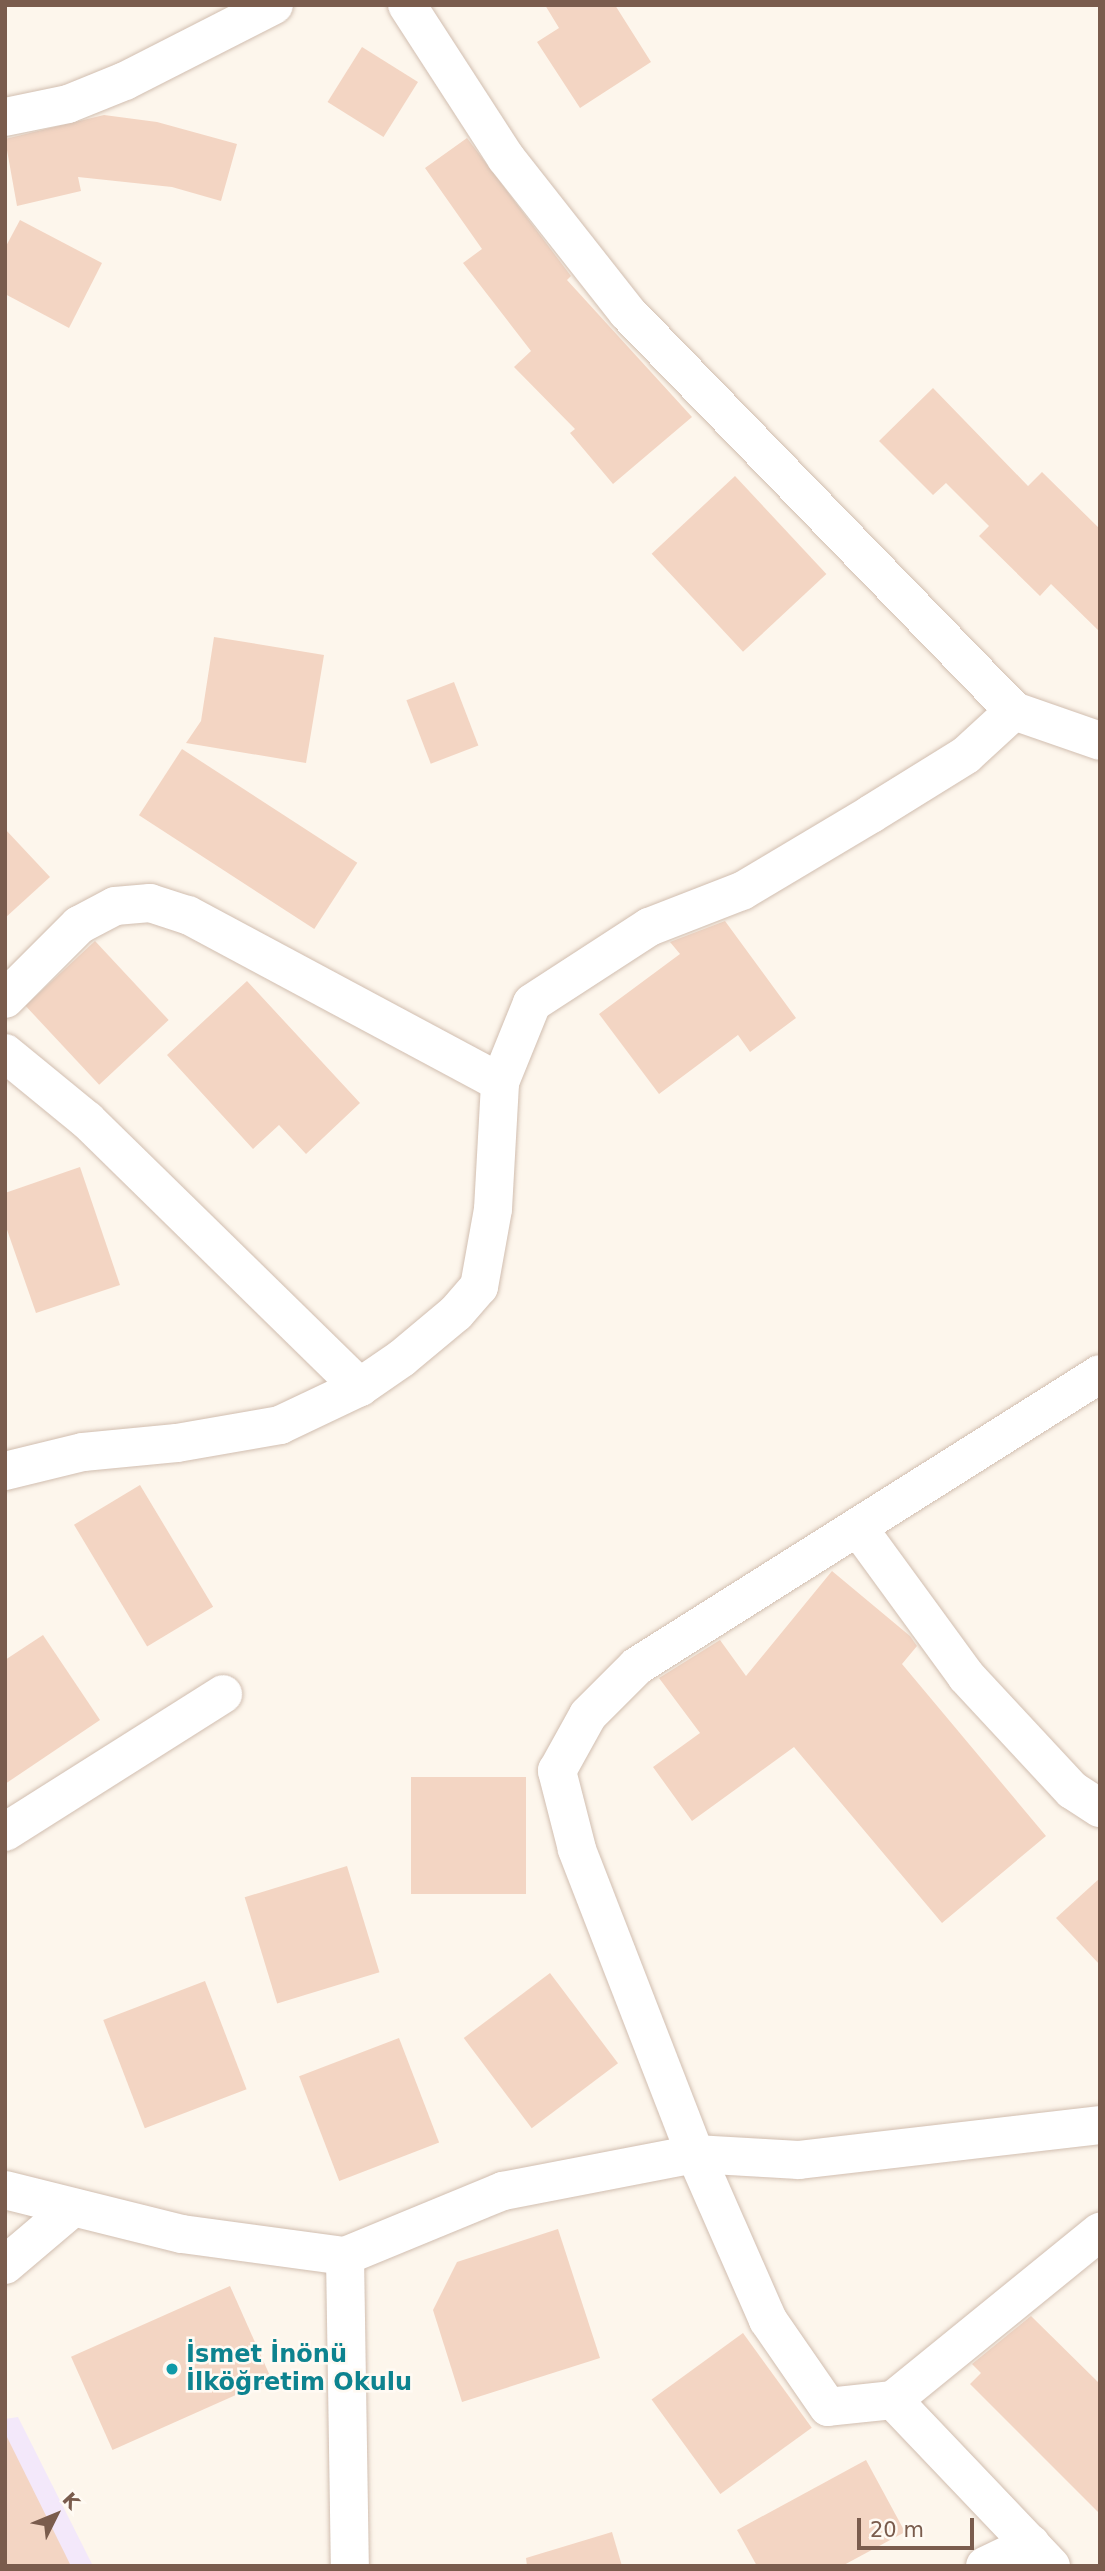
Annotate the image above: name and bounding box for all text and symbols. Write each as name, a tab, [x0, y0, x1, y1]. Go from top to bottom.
place label: İsmet İnönü İlköğretim Okulu	[186, 2341, 412, 2397]
marker: İsmet İnönü İlköğretim Okulu	[164, 2361, 180, 2377]
north arrow	[21, 2480, 91, 2550]
text: K	[58, 2488, 84, 2514]
scale bar	[860, 2504, 977, 2548]
text: 20 m	[870, 2518, 924, 2542]

